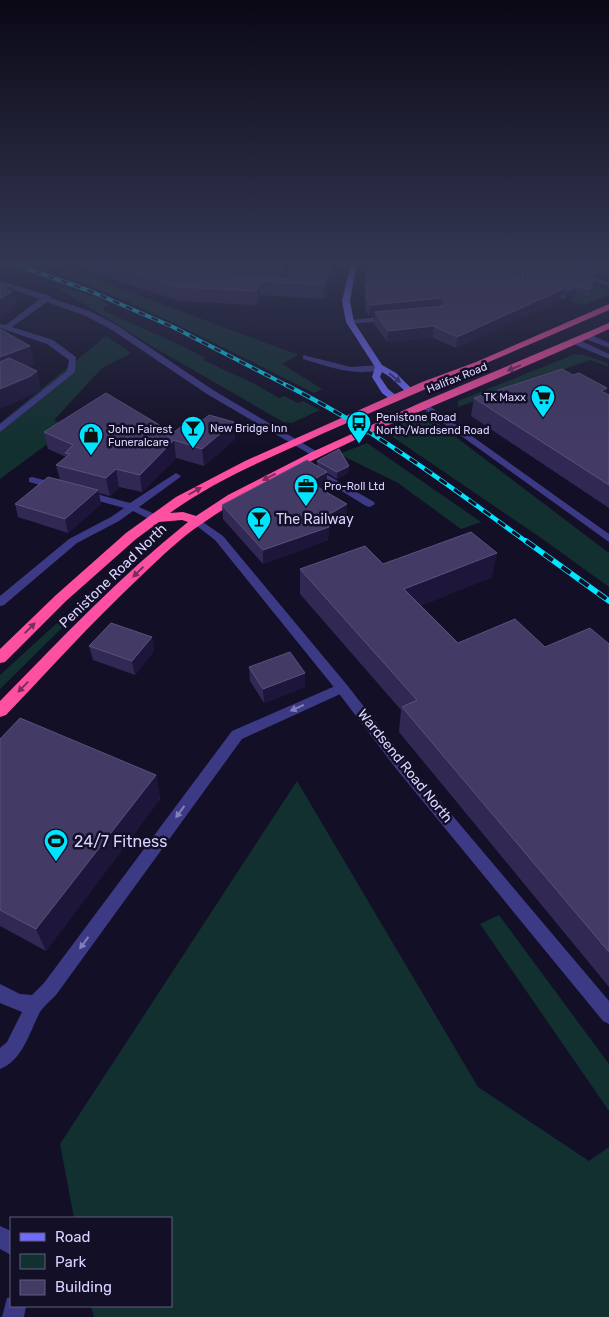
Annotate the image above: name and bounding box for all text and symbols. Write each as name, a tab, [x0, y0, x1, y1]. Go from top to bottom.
street label: Halifax Road	[425, 360, 489, 396]
one-way arrow	[506, 364, 521, 372]
one-way arrow	[389, 372, 401, 383]
supermarket icon: TK Maxx	[530, 384, 556, 418]
place label: TK Maxx	[484, 391, 526, 404]
bus stop icon: Penistone Road North/Wardsend Road	[346, 410, 372, 444]
place label: Penistone Road North/Wardsend Road	[376, 411, 489, 437]
bar icon: New Bridge Inn	[180, 415, 206, 449]
shop icon: John Fairest Funeralcare	[78, 422, 104, 456]
place label: New Bridge Inn	[210, 422, 287, 435]
place label: John Fairest Funeralcare	[108, 423, 173, 449]
one-way arrow	[262, 473, 277, 481]
office icon: Pro-Roll Ltd	[293, 473, 319, 507]
place label: Pro-Roll Ltd	[324, 480, 385, 493]
one-way arrow	[189, 487, 202, 496]
bar icon: The Railway	[246, 506, 272, 540]
place label: The Railway	[276, 511, 354, 528]
street label: Penistone Road North	[56, 520, 170, 632]
one-way arrow	[132, 566, 144, 578]
one-way arrow	[24, 622, 36, 634]
one-way arrow	[18, 681, 30, 693]
one-way arrow	[290, 704, 305, 712]
street label: Wardsend Road North	[354, 706, 456, 826]
one-way arrow	[175, 805, 185, 819]
sports icon: 24/7 Fitness	[43, 828, 69, 862]
place label: 24/7 Fitness	[74, 832, 167, 851]
one-way arrow	[79, 936, 89, 950]
legend	[10, 1217, 172, 1307]
text: Road	[55, 1228, 91, 1246]
text: Park	[55, 1253, 86, 1271]
text: Building	[55, 1278, 112, 1296]

